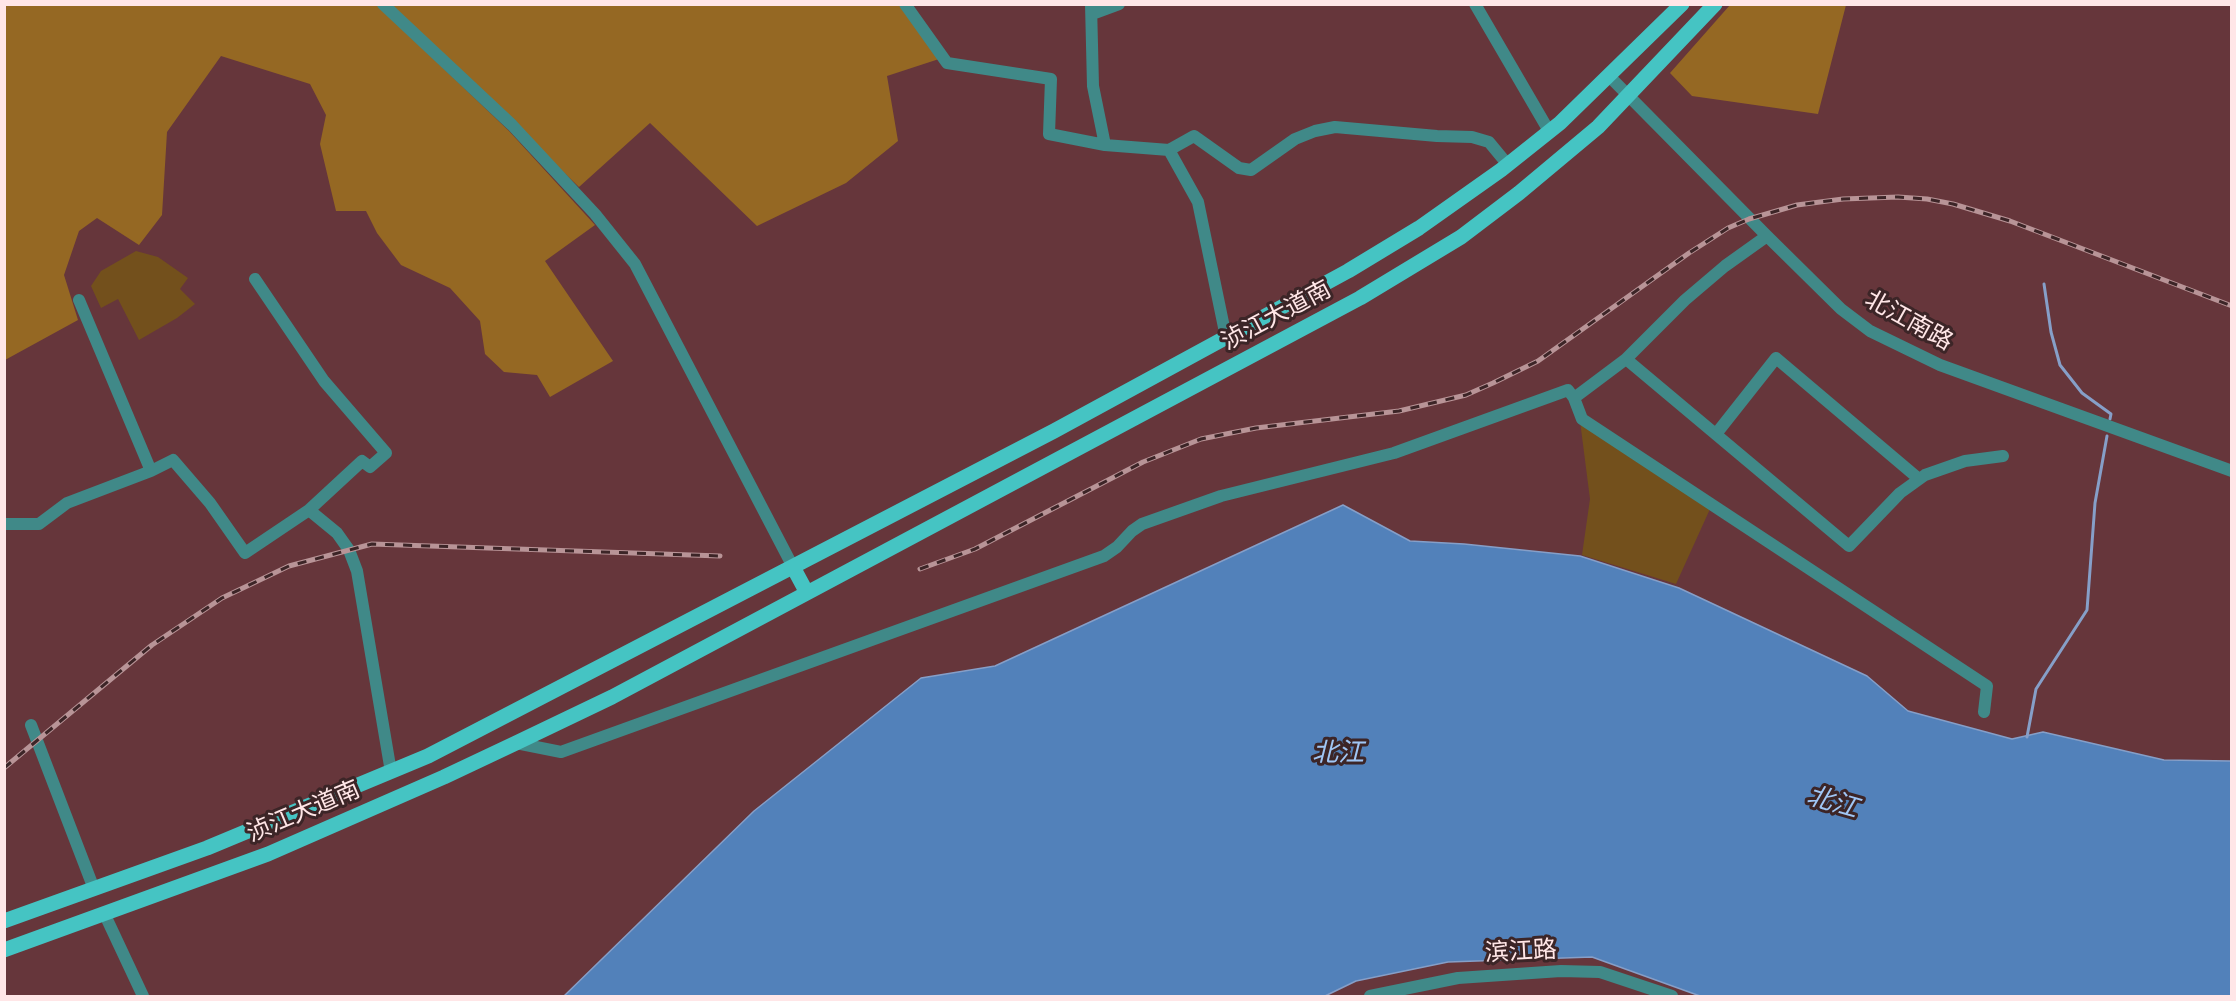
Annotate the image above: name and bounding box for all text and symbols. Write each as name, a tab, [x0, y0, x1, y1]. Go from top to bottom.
street label: 浈江大道南	[1217, 276, 1337, 358]
street label: 北江南路	[1859, 286, 1957, 358]
water label: 北江	[1312, 739, 1364, 771]
street label: 浈江大道南	[243, 776, 365, 850]
water label: 北江	[1803, 782, 1861, 826]
street label: 滨江路	[1484, 937, 1558, 969]

